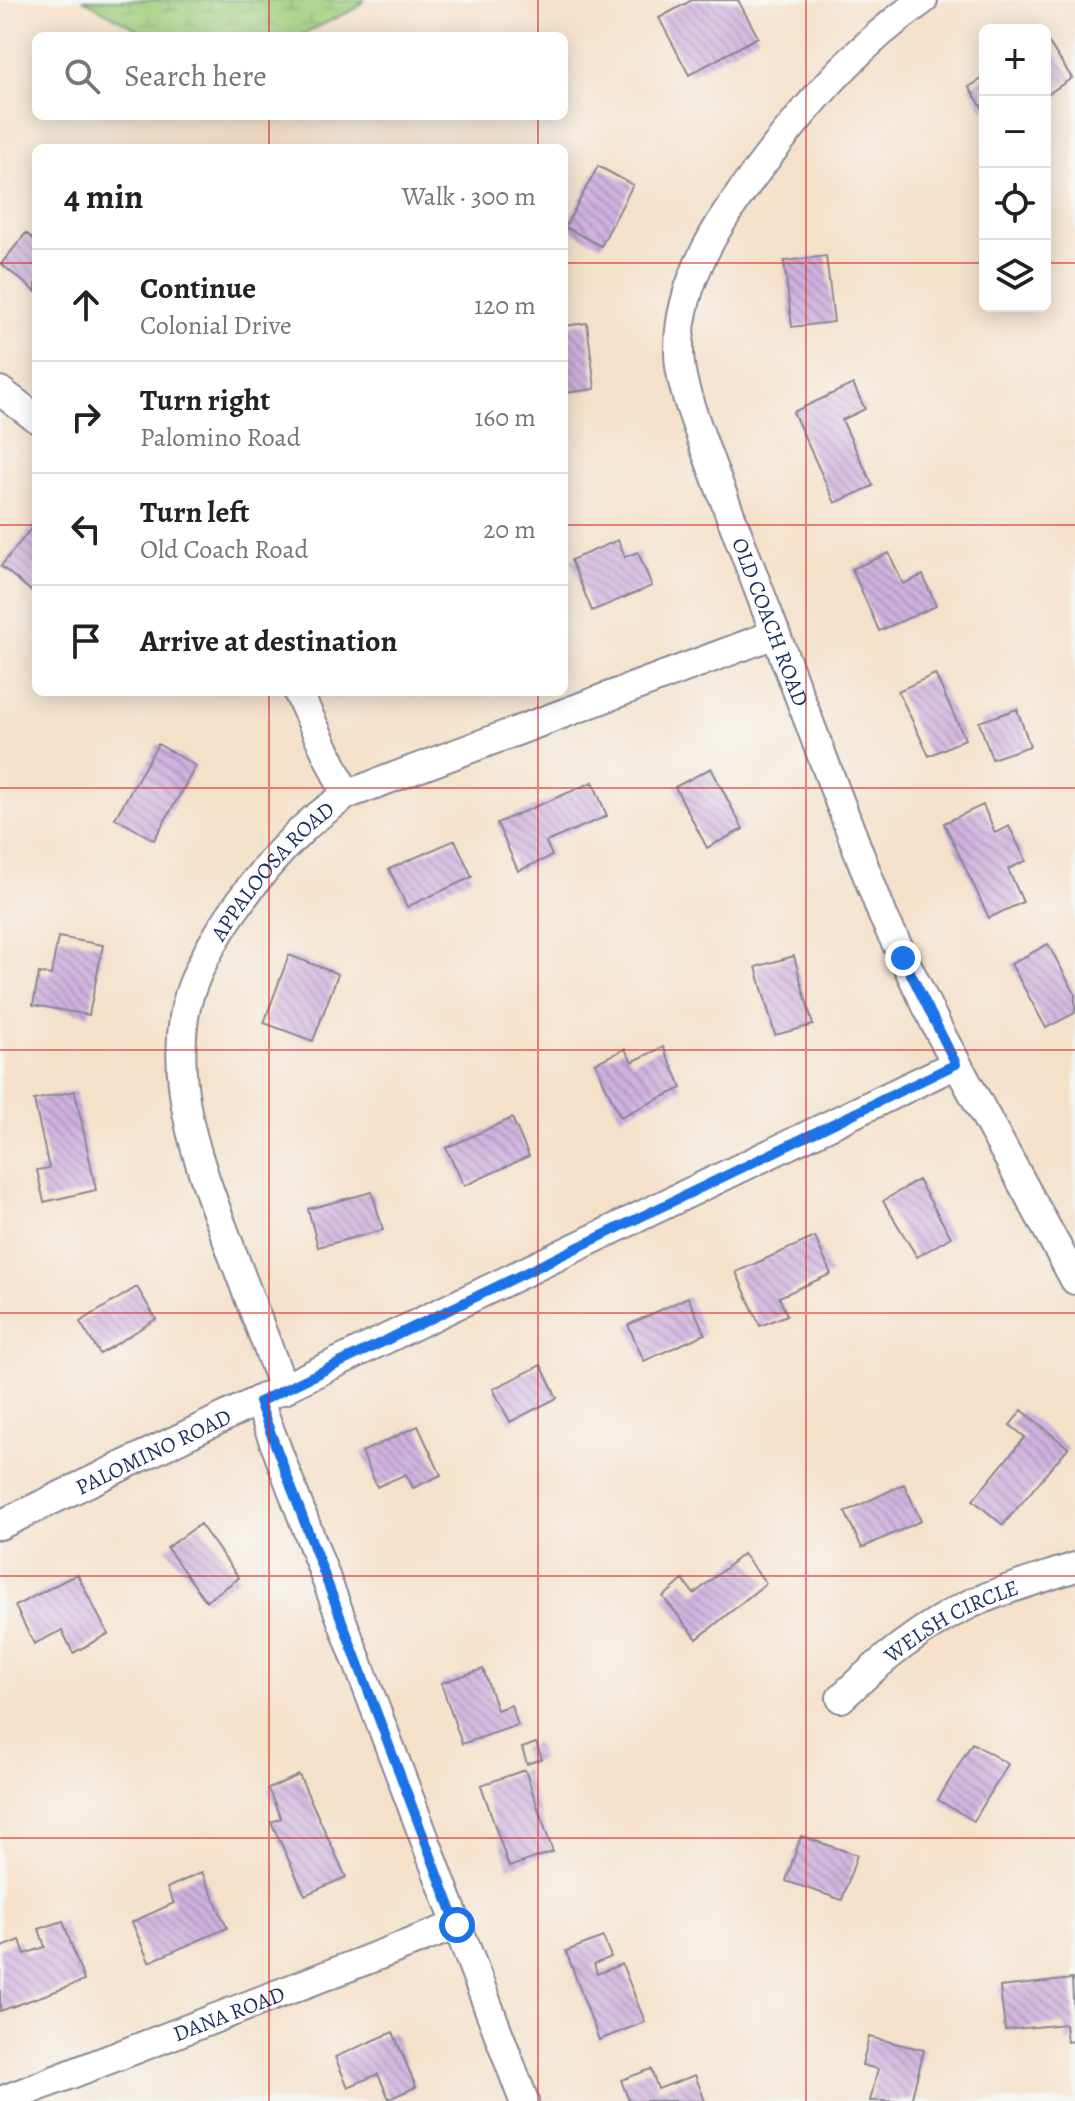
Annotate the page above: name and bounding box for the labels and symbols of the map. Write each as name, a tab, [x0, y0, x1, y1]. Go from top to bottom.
street label: OLD COACH ROAD	[724, 533, 816, 711]
street label: APPALOOSA ROAD	[203, 795, 341, 947]
route end	[885, 940, 921, 976]
street label: PALOMINO ROAD	[71, 1402, 236, 1502]
street label: WELSH CIRCLE	[877, 1573, 1022, 1671]
route start	[439, 1907, 475, 1943]
street label: DANA ROAD	[169, 1979, 289, 2049]

